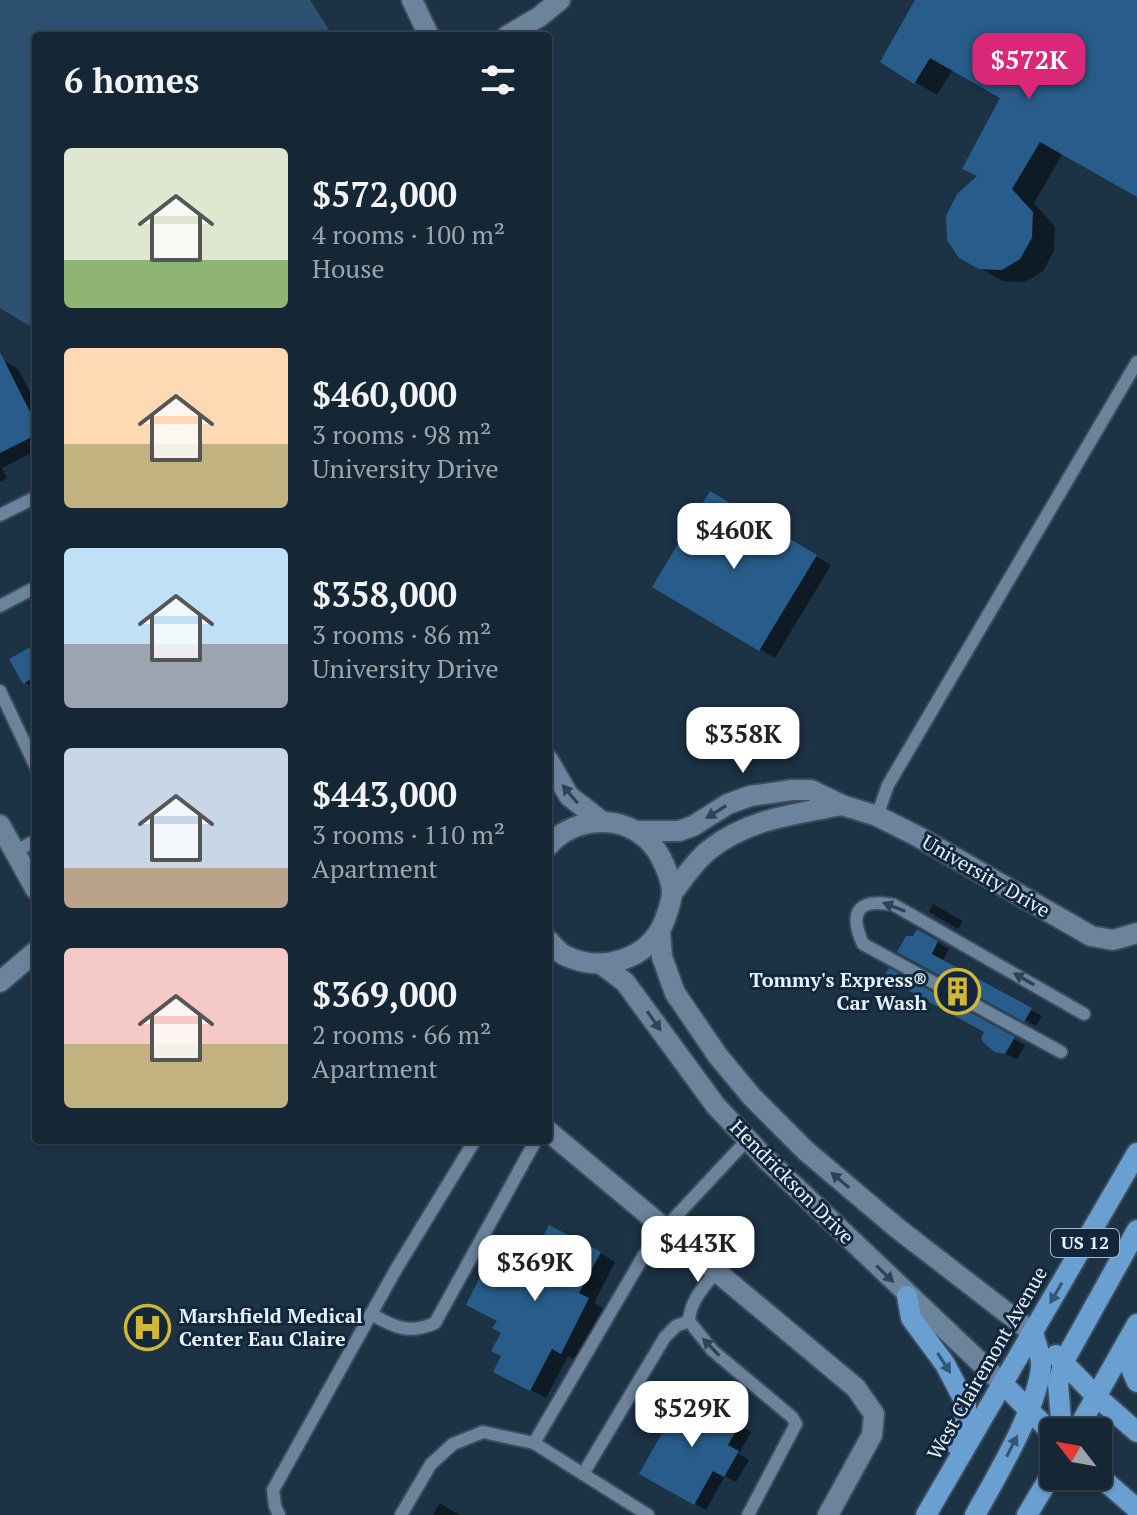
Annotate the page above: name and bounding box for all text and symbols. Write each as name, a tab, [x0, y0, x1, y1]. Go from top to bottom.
pin: $572K	[973, 33, 1085, 101]
text: $572K	[990, 42, 1068, 76]
text: 6 homes	[64, 58, 199, 103]
icon: filters	[476, 58, 520, 102]
text: $572,000	[312, 172, 457, 217]
icon: home	[128, 180, 224, 276]
text: 4 rooms · 100 m²	[312, 217, 505, 251]
text: House	[312, 251, 385, 285]
text: $460,000	[312, 372, 457, 417]
icon: home	[128, 380, 224, 476]
text: 3 rooms · 98 m²	[312, 417, 491, 451]
text: University Drive	[312, 451, 499, 485]
pin: $460K	[678, 503, 790, 571]
text: $460K	[695, 512, 773, 546]
text: $358,000	[312, 572, 457, 617]
icon: home	[128, 580, 224, 676]
text: 3 rooms · 86 m²	[312, 617, 491, 651]
text: University Drive	[312, 651, 499, 685]
pin: $358K	[687, 707, 799, 775]
text: $358K	[704, 716, 782, 750]
text: $443,000	[312, 772, 457, 817]
icon: home	[128, 780, 224, 876]
one-way arrow	[562, 784, 579, 804]
one-way arrow	[705, 804, 727, 818]
text: 3 rooms · 110 m²	[312, 817, 505, 851]
street label: University Drive	[917, 828, 1055, 923]
text: Apartment	[312, 851, 438, 885]
one-way arrow	[882, 900, 906, 913]
place label: Tommy's Express® Car Wash	[749, 966, 927, 1016]
building icon: Tommy's Express® Car Wash	[934, 968, 982, 1016]
text: $369,000	[312, 972, 457, 1017]
one-way arrow	[1012, 972, 1035, 986]
icon: home	[128, 980, 224, 1076]
one-way arrow	[646, 1010, 661, 1031]
text: 2 rooms · 66 m²	[312, 1017, 491, 1051]
text: Apartment	[312, 1051, 438, 1085]
street label: Hendrickson Drive	[724, 1114, 860, 1250]
one-way arrow	[830, 1172, 850, 1189]
pin: $443K	[642, 1216, 754, 1284]
text: $443K	[659, 1225, 737, 1259]
road number: US 12	[1051, 1229, 1119, 1257]
pin: $369K	[479, 1235, 591, 1303]
text: $369K	[496, 1244, 574, 1278]
street label: West Clairemont Avenue	[920, 1261, 1053, 1464]
one-way arrow	[875, 1264, 894, 1283]
one-way arrow	[1049, 1282, 1063, 1304]
place label: Marshfield Medical Center Eau Claire	[179, 1302, 363, 1352]
hospital icon: Marshfield Medical Center Eau Claire	[124, 1304, 172, 1352]
one-way arrow	[703, 1338, 721, 1357]
one-way arrow	[936, 1352, 950, 1374]
pin: $529K	[636, 1381, 748, 1449]
text: $529K	[653, 1390, 731, 1424]
north arrow	[1040, 1418, 1112, 1490]
map controls	[1040, 1418, 1112, 1490]
one-way arrow	[1005, 1435, 1018, 1458]

